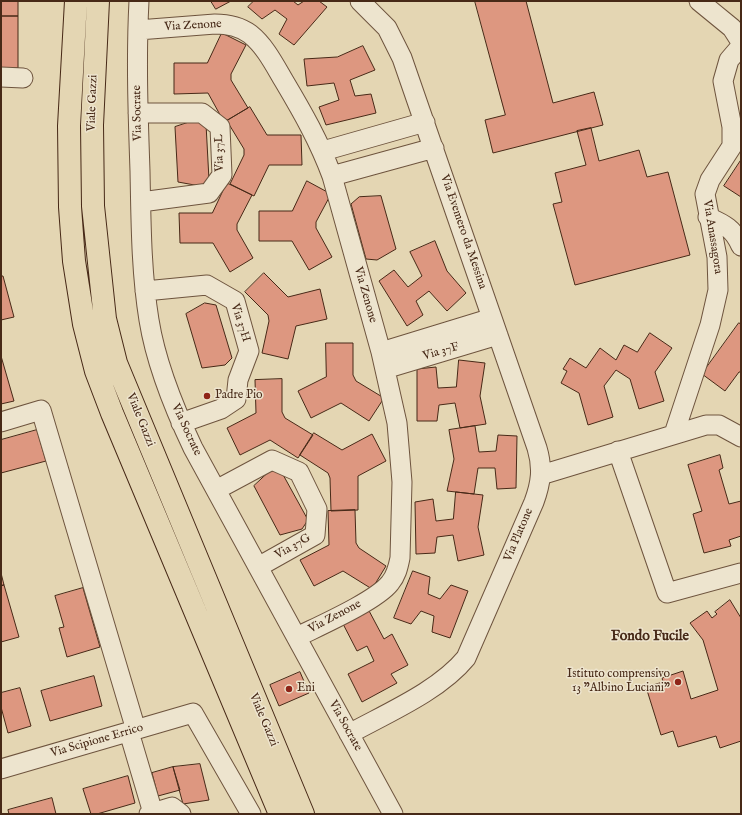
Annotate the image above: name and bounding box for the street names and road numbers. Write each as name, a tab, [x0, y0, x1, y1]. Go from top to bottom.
street label: Via Zenone	[164, 17, 222, 35]
street label: Viale Gazzi	[85, 74, 101, 132]
street label: Via Socrate	[130, 85, 146, 141]
street label: Via 37L	[212, 134, 228, 172]
street label: Via Evemero da Messina	[437, 173, 489, 291]
street label: Via Anassagora	[699, 199, 725, 275]
street label: Via Zenone	[350, 265, 380, 325]
street label: Via 37H	[227, 302, 253, 344]
street label: Via 37F	[421, 340, 461, 364]
street label: Viale Gazzi	[123, 391, 157, 449]
street label: Via Socrate	[168, 402, 204, 458]
street label: Via Platone	[501, 506, 537, 564]
street label: Via 37G	[273, 531, 313, 563]
street label: Via Zenone	[306, 597, 364, 637]
street label: Viale Gazzi	[245, 691, 281, 749]
street label: Via Socrate	[325, 698, 365, 754]
street label: Via Scipione Errico	[49, 721, 145, 761]

